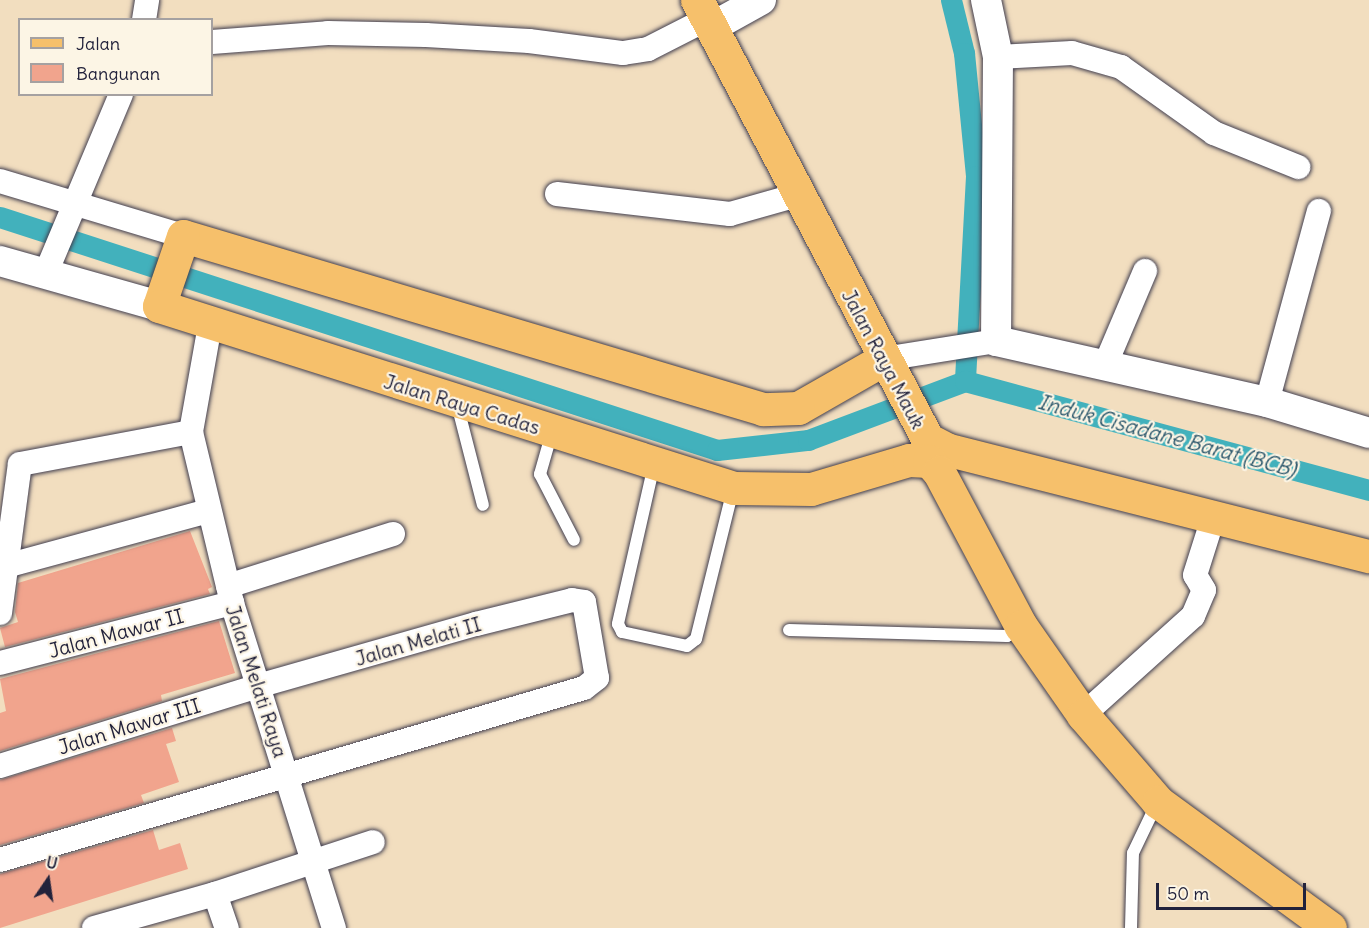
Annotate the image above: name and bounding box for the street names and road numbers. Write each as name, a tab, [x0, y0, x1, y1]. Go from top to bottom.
street label: Jalan Raya Mauk	[837, 285, 931, 433]
street label: Jalan Raya Cadas	[381, 369, 543, 439]
street label: Jalan Melati Raya	[221, 602, 293, 760]
street label: Jalan Mawar II	[46, 603, 186, 663]
street label: Jalan Melati II	[352, 612, 484, 670]
street label: Jalan Mawar III	[55, 693, 203, 759]

